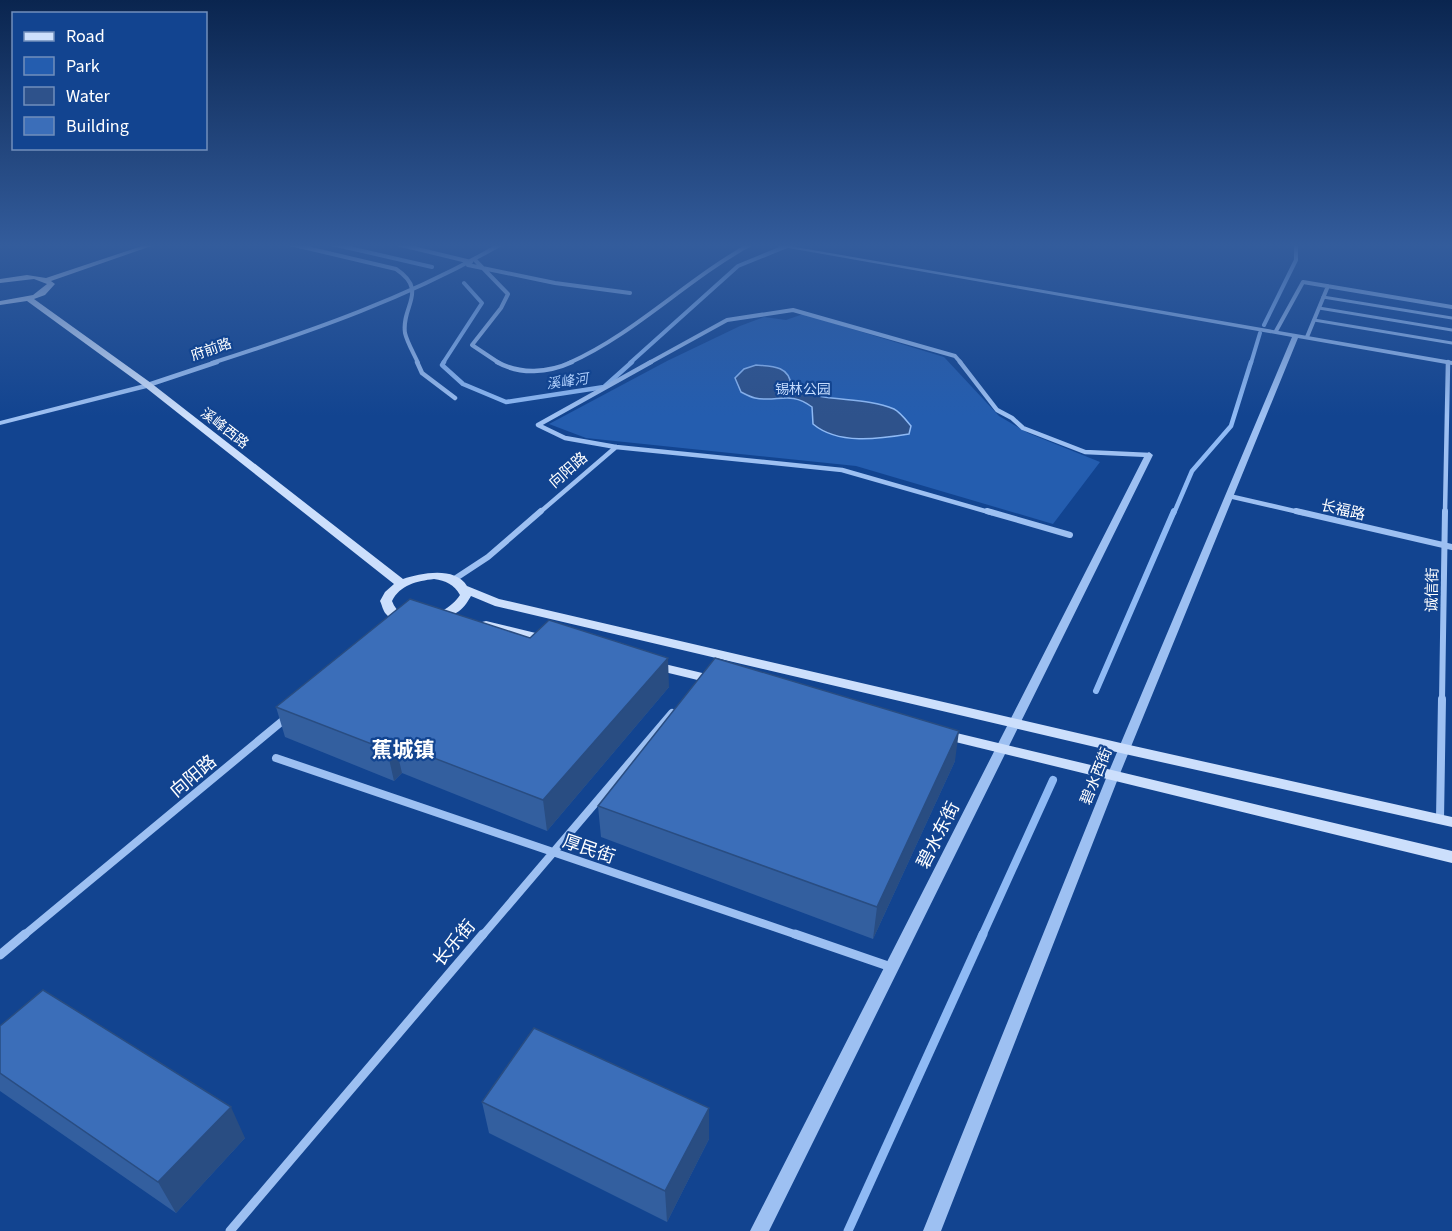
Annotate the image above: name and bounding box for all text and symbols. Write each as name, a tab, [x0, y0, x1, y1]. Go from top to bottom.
legend	[12, 12, 207, 150]
text: Road	[66, 24, 105, 49]
text: Park	[66, 54, 100, 79]
text: Water	[66, 84, 110, 109]
text: Building	[66, 114, 129, 139]
street label: 府前路	[188, 334, 234, 366]
water label: 溪峰河	[545, 369, 592, 395]
park label: 锡林公园	[775, 380, 831, 400]
street label: 溪峰西路	[196, 404, 253, 454]
street label: 向阳路	[544, 448, 592, 493]
street label: 长福路	[1319, 495, 1367, 526]
street label: 诚信街	[1422, 567, 1443, 613]
district label: 蕉城镇	[372, 735, 435, 765]
street label: 碧水西街	[1075, 744, 1117, 808]
street label: 向阳路	[165, 749, 222, 803]
street label: 碧水东街	[911, 797, 966, 873]
street label: 厚民街	[559, 829, 618, 870]
street label: 长乐街	[427, 915, 481, 972]

